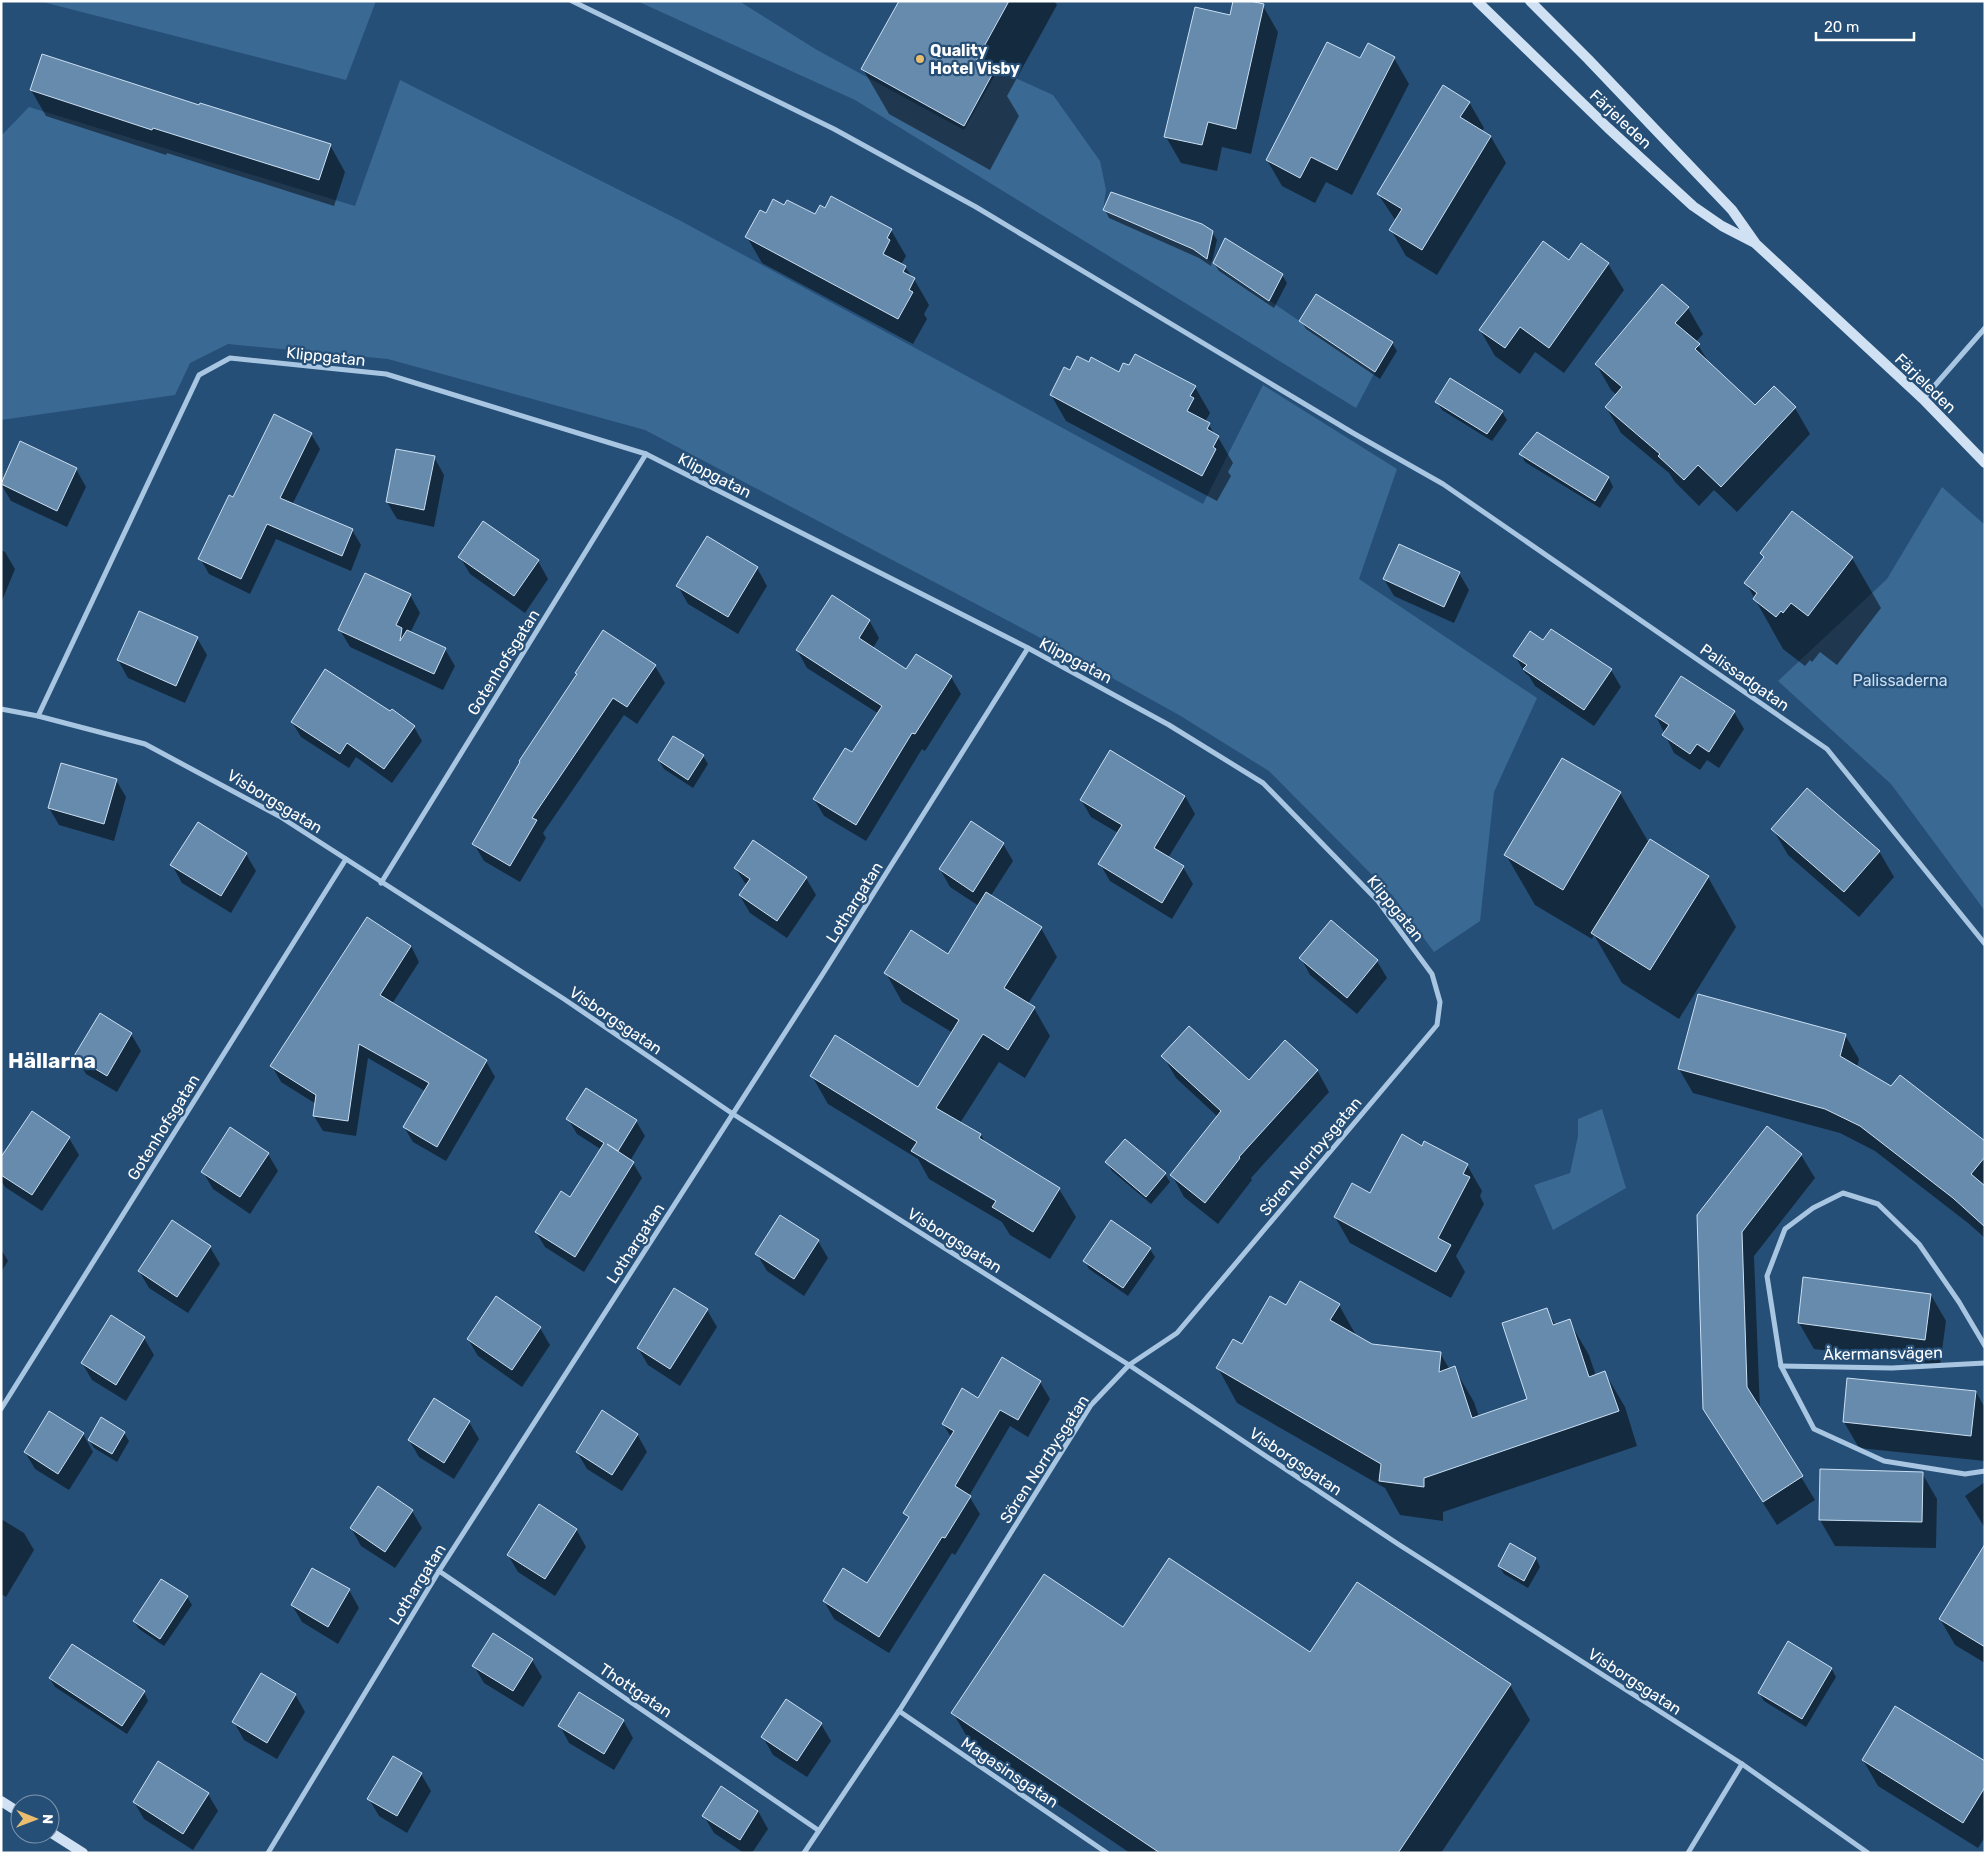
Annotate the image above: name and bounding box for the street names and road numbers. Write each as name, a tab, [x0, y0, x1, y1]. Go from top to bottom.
street label: Färjeleden	[1586, 86, 1656, 153]
street label: Klippgatan	[285, 343, 366, 370]
street label: Färjeleden	[1891, 349, 1960, 417]
street label: Klippgatan	[675, 449, 755, 502]
street label: Gotenhofsgatan	[463, 606, 544, 719]
street label: Klippgatan	[1036, 633, 1115, 688]
street label: Palissadgatan	[1696, 640, 1793, 715]
street label: Visborgsgatan	[224, 766, 326, 837]
street label: Lothargatan	[822, 858, 887, 946]
street label: Klippgatan	[1363, 871, 1428, 945]
street label: Visborgsgatan	[566, 982, 666, 1058]
street label: Gotenhofsgatan	[123, 1071, 204, 1184]
street label: Sören Norrbysgatan	[1255, 1093, 1366, 1220]
street label: Lothargatan	[602, 1200, 668, 1287]
street label: Visborgsgatan	[904, 1204, 1006, 1277]
street label: Åkermansvägen	[1823, 1343, 1943, 1364]
street label: Sören Norrbysgatan	[996, 1392, 1093, 1527]
street label: Visborgsgatan	[1246, 1423, 1346, 1499]
street label: Lothargatan	[385, 1540, 450, 1628]
street label: Visborgsgatan	[1584, 1644, 1685, 1719]
street label: Thottgatan	[596, 1659, 676, 1722]
street label: Magasinsgatan	[958, 1733, 1062, 1812]

